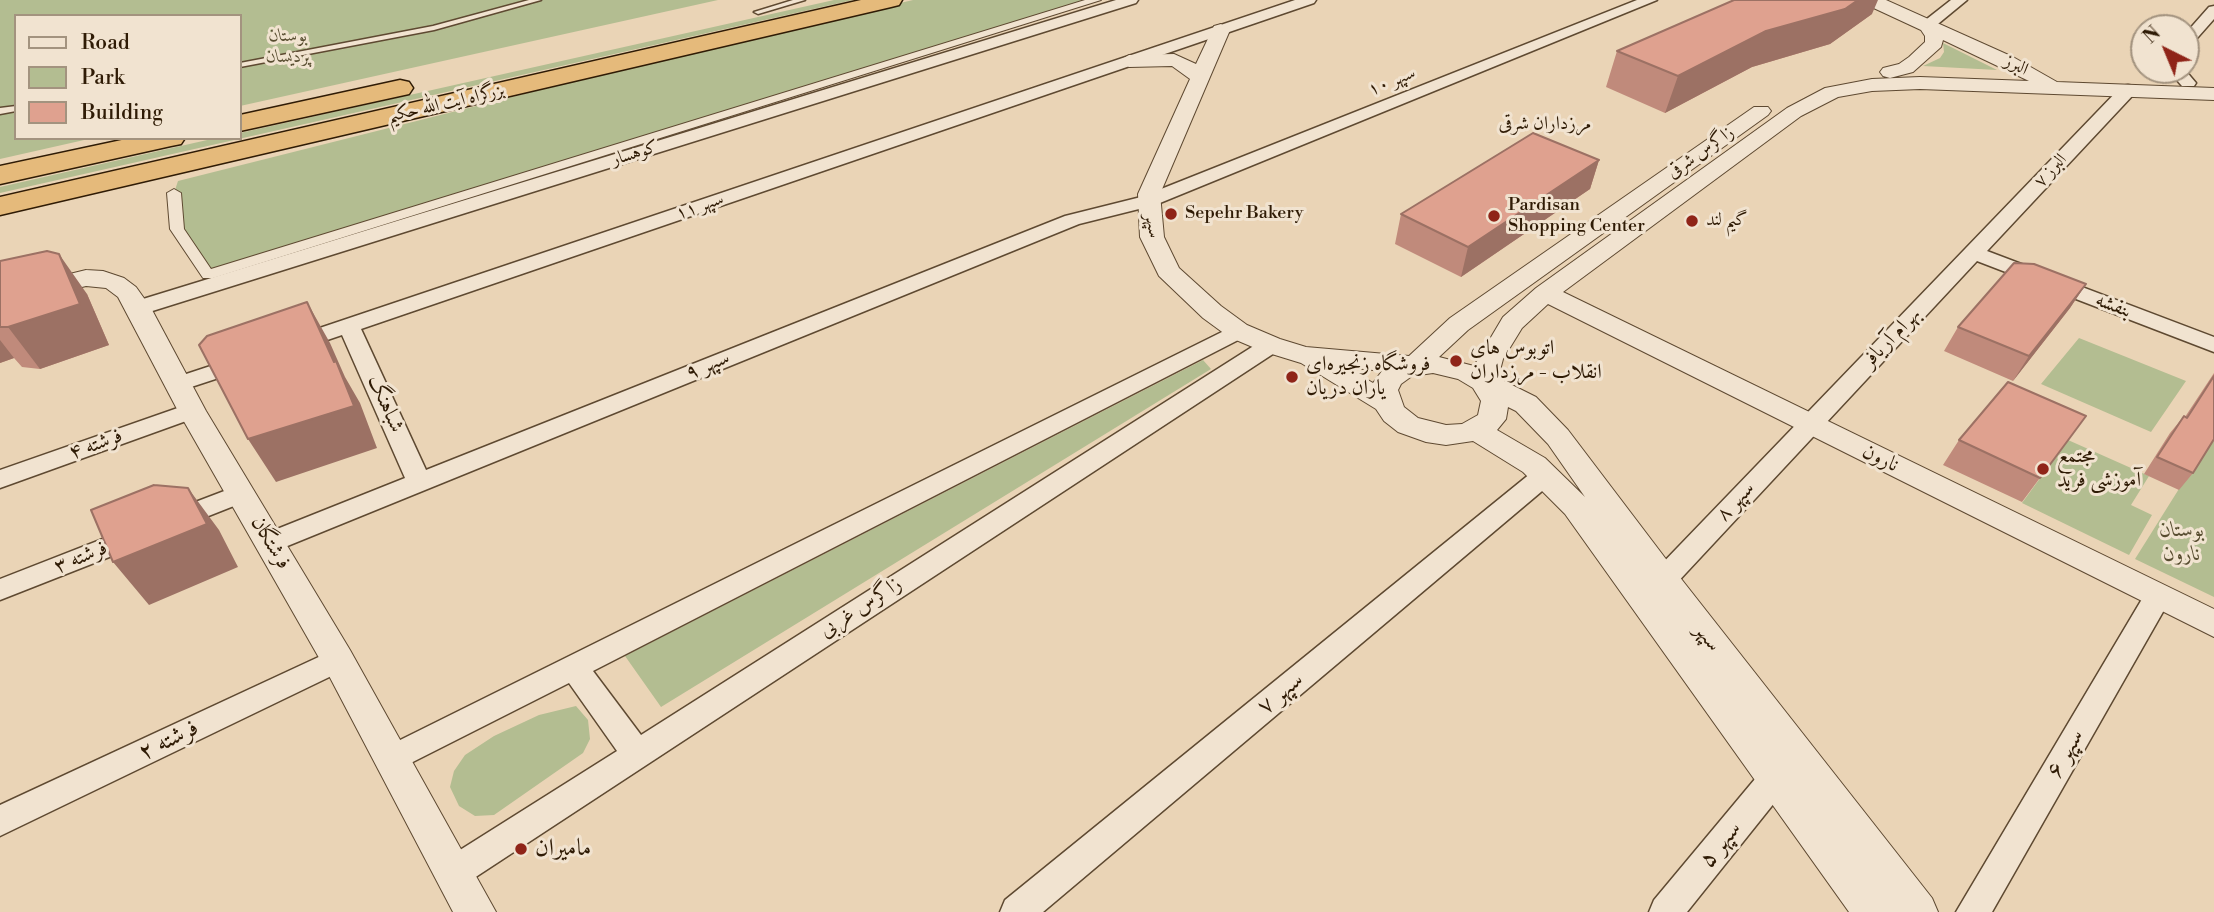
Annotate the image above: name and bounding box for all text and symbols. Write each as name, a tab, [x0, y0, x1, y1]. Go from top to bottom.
legend	[14, 14, 242, 140]
north arrow	[2130, 14, 2200, 84]
text: N	[2138, 21, 2166, 49]
park label: بوستان پردیسان	[266, 26, 310, 68]
text: Road	[81, 30, 130, 56]
street label: البرز	[2000, 51, 2032, 81]
street label: سپهر ۱۰	[1365, 63, 1419, 101]
text: Park	[81, 65, 125, 91]
street label: بزرگراه آیت الله حکیم	[386, 80, 506, 128]
text: Building	[81, 100, 163, 126]
district label: مرزداران شرقی	[1499, 113, 1591, 135]
street label: زاگرس شرقی	[1663, 122, 1739, 184]
street label: کوهسار	[609, 137, 661, 171]
street label: البرز ۷	[2030, 150, 2072, 192]
street label: سپهر ۱۱	[673, 189, 727, 225]
place label: Pardisan Shopping Center	[1508, 195, 1645, 238]
place label: Sepehr Bakery	[1185, 203, 1303, 225]
marker: Sepehr Bakery	[1163, 206, 1179, 222]
marker: Pardisan Shopping Center	[1486, 208, 1502, 224]
place label: گیم لند	[1706, 210, 1748, 232]
street label: سپهر	[1139, 212, 1165, 240]
marker: گیم لند	[1684, 213, 1700, 229]
street label: بنفشه	[2091, 288, 2135, 324]
street label: بهرام آریافر	[1857, 302, 1927, 374]
place label: اتوبوس های انقلاب - مرزداران	[1470, 336, 1602, 386]
street label: سپهر ۹	[682, 346, 734, 386]
place label: فروشگاه زنجیره‌ای یاران دریان	[1306, 352, 1431, 402]
marker: اتوبوس های انقلاب - مرزداران	[1448, 353, 1464, 369]
marker: فروشگاه زنجیره‌ای یاران دریان	[1284, 369, 1300, 385]
street label: شباهنگ	[361, 371, 409, 437]
street label: فرشته ۴	[66, 424, 126, 466]
street label: نارون	[1858, 439, 1902, 479]
place label: مجتمع آموزشی فرید	[2057, 444, 2141, 494]
marker: مجتمع آموزشی فرید	[2035, 461, 2051, 477]
street label: سپهر ۸	[1711, 477, 1761, 527]
street label: فرشتگان	[244, 512, 296, 574]
park label: بوستان نارون	[2159, 518, 2205, 568]
street label: فرشته ۳	[51, 536, 111, 580]
street label: زاگرس غربی	[815, 572, 907, 644]
street label: سپهر	[1688, 619, 1726, 657]
street label: سپهر ۷	[1252, 666, 1310, 722]
street label: فرشته ۲	[134, 714, 204, 768]
street label: سپهر ۶	[2041, 724, 2091, 784]
street label: سپهر ۵	[1693, 816, 1749, 874]
place label: مامیران	[535, 835, 591, 863]
marker: مامیران	[513, 841, 529, 857]

